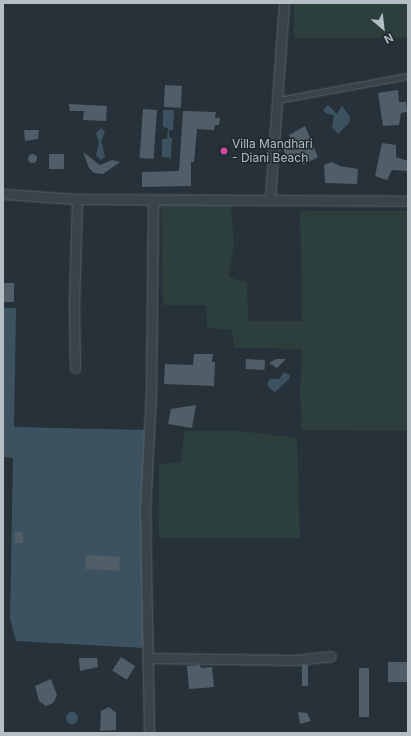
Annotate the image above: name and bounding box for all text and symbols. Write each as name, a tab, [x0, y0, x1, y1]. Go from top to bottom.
north arrow	[363, 8, 403, 48]
text: N	[382, 30, 396, 47]
place label: Villa Mandhari - Diani Beach	[232, 137, 313, 165]
marker: Villa Mandhari - Diani Beach	[219, 146, 229, 156]

